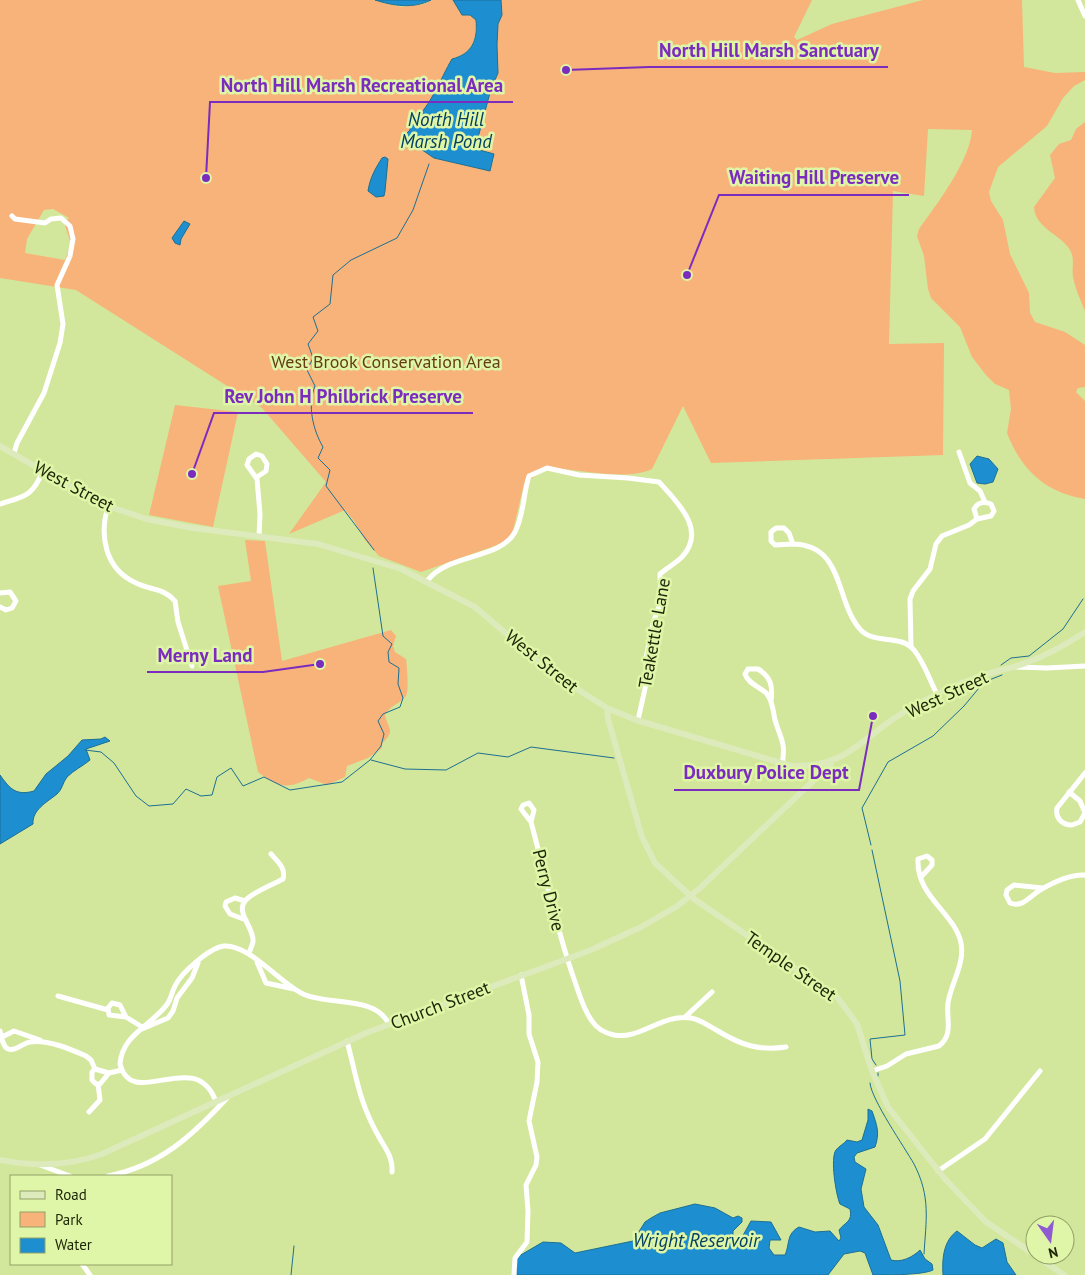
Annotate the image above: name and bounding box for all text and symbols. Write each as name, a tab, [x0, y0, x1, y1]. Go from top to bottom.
callout: North Hill Marsh Sanctuary	[649, 33, 888, 67]
text: North Hill Marsh Sanctuary	[659, 38, 880, 62]
callout: North Hill Marsh Recreational Area	[210, 68, 513, 102]
text: North Hill Marsh Recreational Area	[221, 73, 503, 97]
water label: North Hill Marsh Pond	[400, 107, 493, 153]
callout: Waiting Hill Preserve	[719, 161, 909, 195]
text: Waiting Hill Preserve	[729, 165, 899, 189]
park label: West Brook Conservation Area	[271, 350, 501, 373]
callout: Rev John H Philbrick Preserve	[214, 379, 473, 413]
text: Rev John H Philbrick Preserve	[224, 384, 462, 408]
street label: West Street	[30, 455, 118, 517]
street label: Teakettle Lane	[633, 576, 675, 690]
street label: West Street	[501, 624, 583, 698]
callout: Merny Land	[147, 638, 263, 672]
text: Merny Land	[158, 643, 252, 667]
street label: West Street	[902, 665, 992, 723]
callout: Duxbury Police Dept	[674, 756, 859, 790]
text: Duxbury Police Dept	[683, 760, 849, 784]
street label: Perry Drive	[528, 847, 570, 933]
street label: Temple Street	[741, 926, 841, 1006]
street label: Church Street	[387, 976, 493, 1034]
legend	[10, 1175, 172, 1265]
text: Road	[55, 1185, 87, 1204]
text: Park	[55, 1210, 83, 1229]
north arrow	[1025, 1215, 1075, 1265]
water label: Wright Reservoir	[633, 1228, 761, 1252]
text: Water	[55, 1235, 92, 1254]
text: N	[1047, 1243, 1060, 1262]

